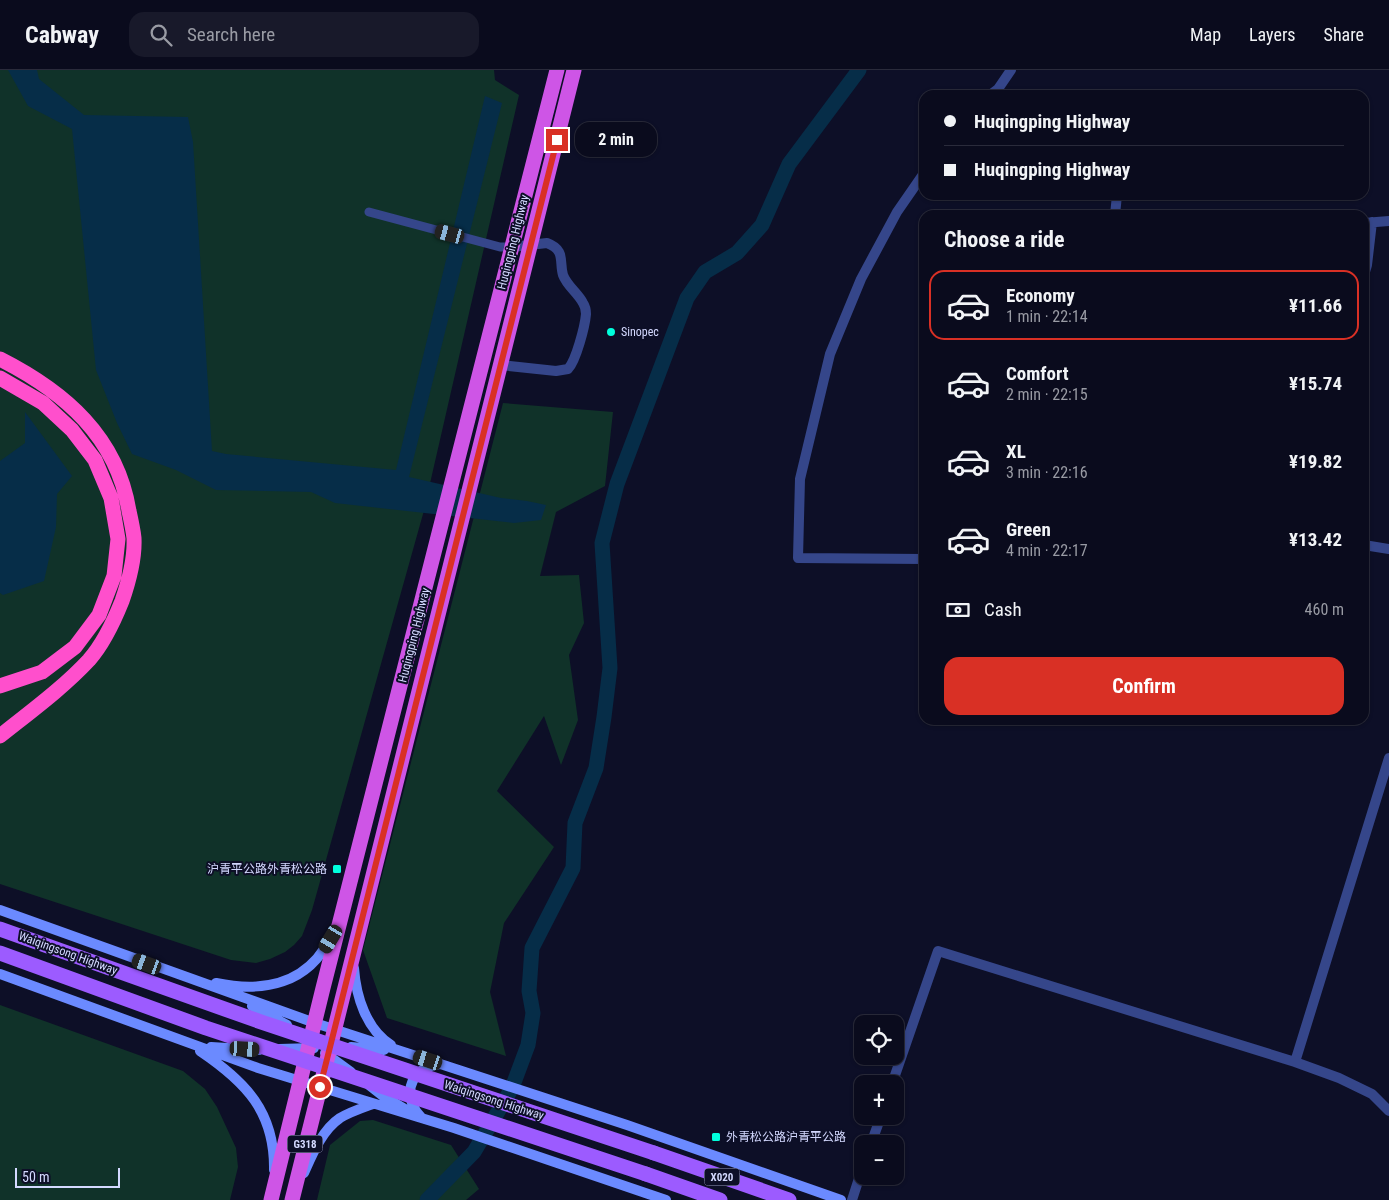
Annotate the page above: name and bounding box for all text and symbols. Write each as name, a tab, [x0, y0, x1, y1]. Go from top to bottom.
search box	[129, 12, 479, 57]
text: Cabway	[25, 21, 99, 49]
icon: search	[147, 21, 175, 49]
text: Search here	[187, 23, 275, 46]
text: Map	[1190, 24, 1221, 45]
text: Layers	[1249, 24, 1296, 45]
text: Share	[1324, 24, 1364, 45]
text: Huqingping Highway	[974, 110, 1130, 133]
callout: 2 min	[574, 122, 657, 158]
route end	[546, 129, 568, 151]
text: 2 min	[598, 130, 634, 149]
text: Huqingping Highway	[974, 158, 1130, 181]
street label: Huqingping Highway	[494, 193, 532, 291]
car	[433, 223, 466, 245]
text: Choose a ride	[944, 227, 1065, 252]
icon: car	[946, 283, 991, 328]
text: Economy	[1006, 284, 1075, 307]
text: ¥11.66	[1289, 294, 1342, 317]
text: 1 min · 22:14	[1006, 307, 1088, 326]
place label: Sinopec	[621, 325, 659, 339]
marker: Sinopec	[605, 326, 617, 338]
icon: car	[946, 361, 991, 406]
text: Comfort	[1006, 362, 1069, 385]
text: ¥15.74	[1289, 372, 1342, 395]
text: 2 min · 22:15	[1006, 385, 1088, 404]
icon: car	[946, 439, 991, 484]
text: XL	[1006, 440, 1026, 463]
text: ¥19.82	[1289, 450, 1342, 473]
text: 3 min · 22:16	[1006, 463, 1088, 482]
icon: car	[946, 517, 991, 562]
text: Green	[1006, 518, 1051, 541]
text: ¥13.42	[1289, 528, 1342, 551]
text: 4 min · 22:17	[1006, 541, 1088, 560]
street label: Huqingping Highway	[395, 586, 433, 684]
icon: cash	[944, 596, 972, 624]
text: Cash	[984, 598, 1022, 621]
text: 460 m	[1305, 600, 1344, 619]
button: Confirm	[944, 657, 1344, 715]
place label: 沪青平公路外青松公路	[207, 862, 327, 876]
marker: 沪青平公路外青松公路	[331, 863, 343, 875]
car	[316, 922, 345, 956]
street label: Waiqingsong Highway	[17, 929, 119, 977]
car	[130, 952, 163, 976]
map controls	[854, 1015, 904, 1185]
button: locate	[854, 1015, 904, 1065]
car	[229, 1041, 260, 1057]
car	[411, 1048, 444, 1072]
button: +	[854, 1075, 904, 1125]
route start	[309, 1076, 331, 1098]
street label: Waiqingsong Highway	[442, 1077, 546, 1123]
place label: 外青松公路沪青平公路	[726, 1130, 846, 1144]
marker: 外青松公路沪青平公路	[710, 1131, 722, 1143]
button: −	[854, 1135, 904, 1185]
road number: G318	[288, 1136, 322, 1152]
scale bar	[15, 1165, 120, 1188]
road number: X020	[704, 1168, 740, 1186]
text: 50 m	[22, 1169, 50, 1185]

